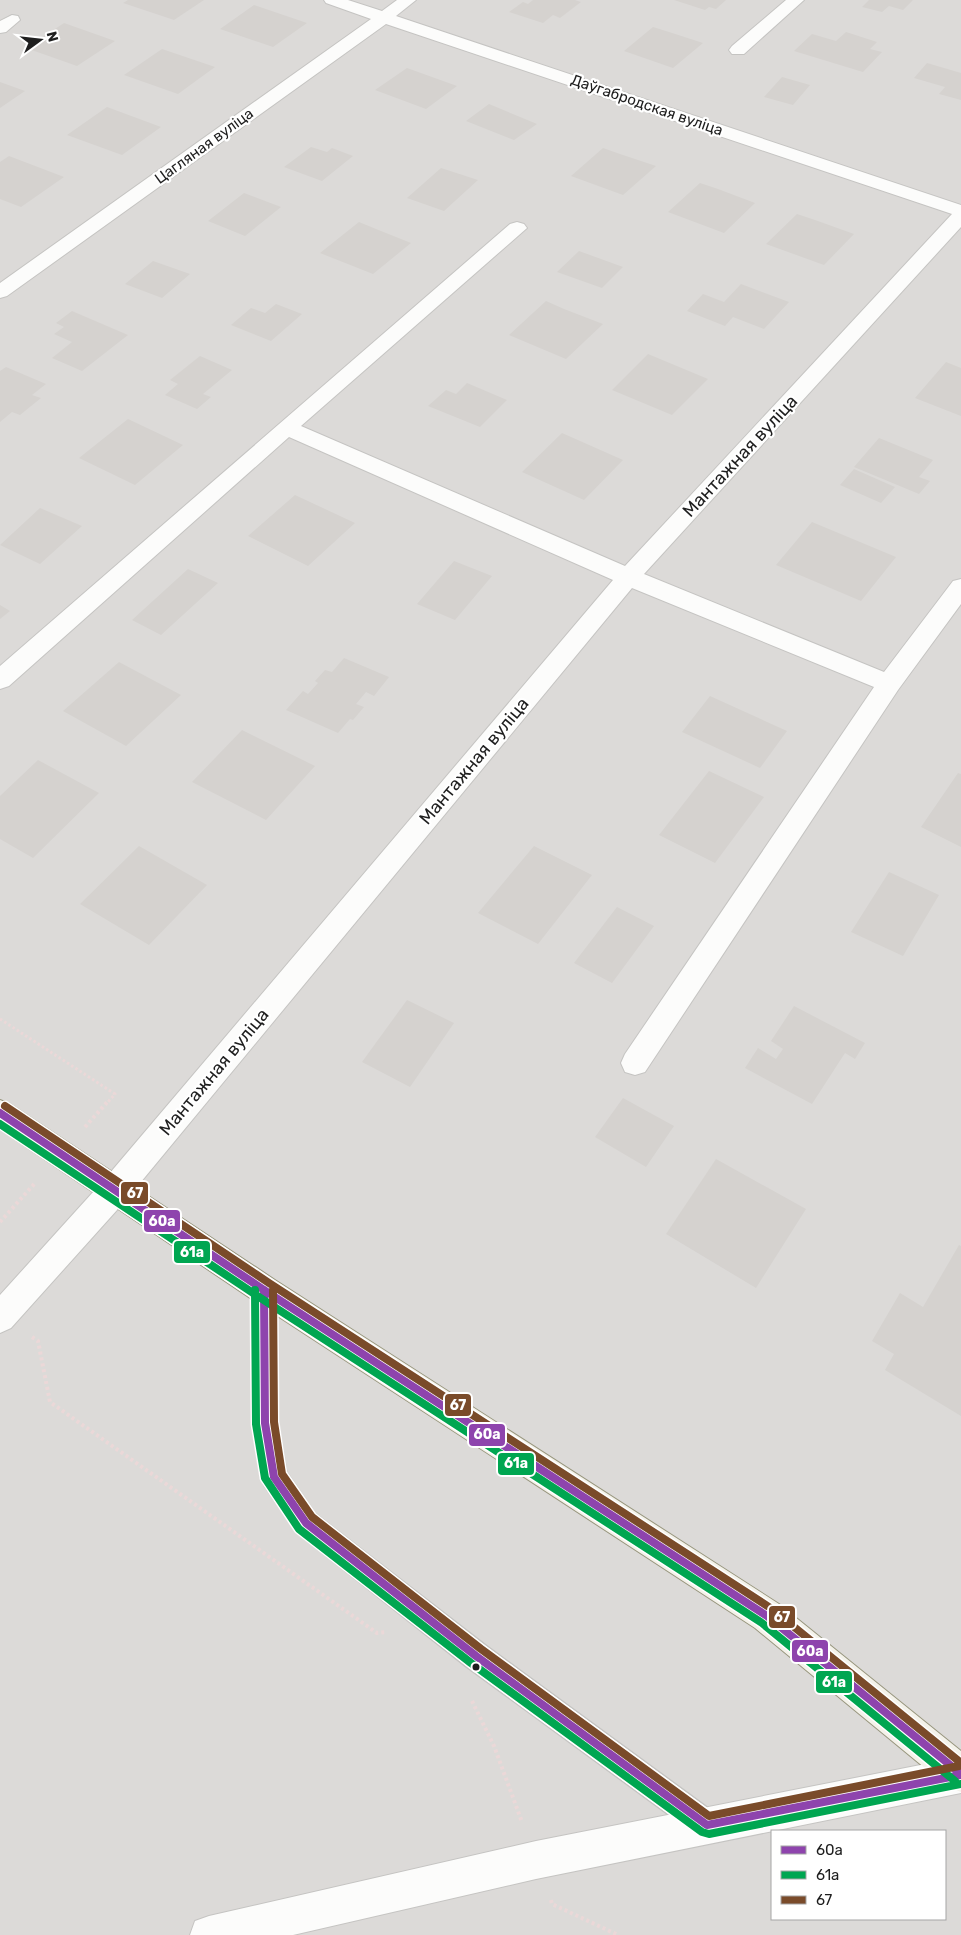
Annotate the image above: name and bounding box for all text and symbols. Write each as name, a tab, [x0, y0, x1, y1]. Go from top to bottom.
north arrow	[15, 15, 65, 65]
text: N	[43, 30, 62, 44]
street label: Даўгабродская вуліца	[569, 71, 725, 139]
street label: Цагляная вуліца	[151, 104, 257, 188]
street label: Мантажная вуліца	[678, 390, 802, 522]
street label: Мантажная вуліца	[414, 693, 534, 829]
street label: Мантажная вуліца	[154, 1004, 274, 1140]
line badge: 67	[120, 1181, 149, 1205]
text: 67	[127, 1185, 143, 1202]
line badge: 60а	[143, 1209, 181, 1233]
text: 60а	[149, 1213, 175, 1230]
line badge: 61а	[173, 1240, 211, 1264]
text: 61а	[180, 1244, 204, 1261]
line badge: 67	[444, 1393, 472, 1417]
text: 67	[450, 1397, 466, 1414]
line badge: 60а	[468, 1423, 506, 1447]
text: 60а	[474, 1426, 500, 1443]
line badge: 61а	[497, 1452, 535, 1476]
text: 61а	[504, 1455, 528, 1472]
line badge: 67	[768, 1605, 796, 1629]
text: 67	[774, 1609, 790, 1626]
line badge: 60а	[791, 1639, 829, 1663]
text: 60а	[797, 1643, 823, 1660]
unlabelled marker	[471, 1662, 481, 1672]
line badge: 61а	[815, 1670, 853, 1694]
text: 61а	[822, 1674, 846, 1691]
legend	[771, 1830, 946, 1920]
text: 60а	[816, 1841, 843, 1859]
text: 61а	[816, 1866, 839, 1884]
text: 67	[816, 1891, 833, 1909]

